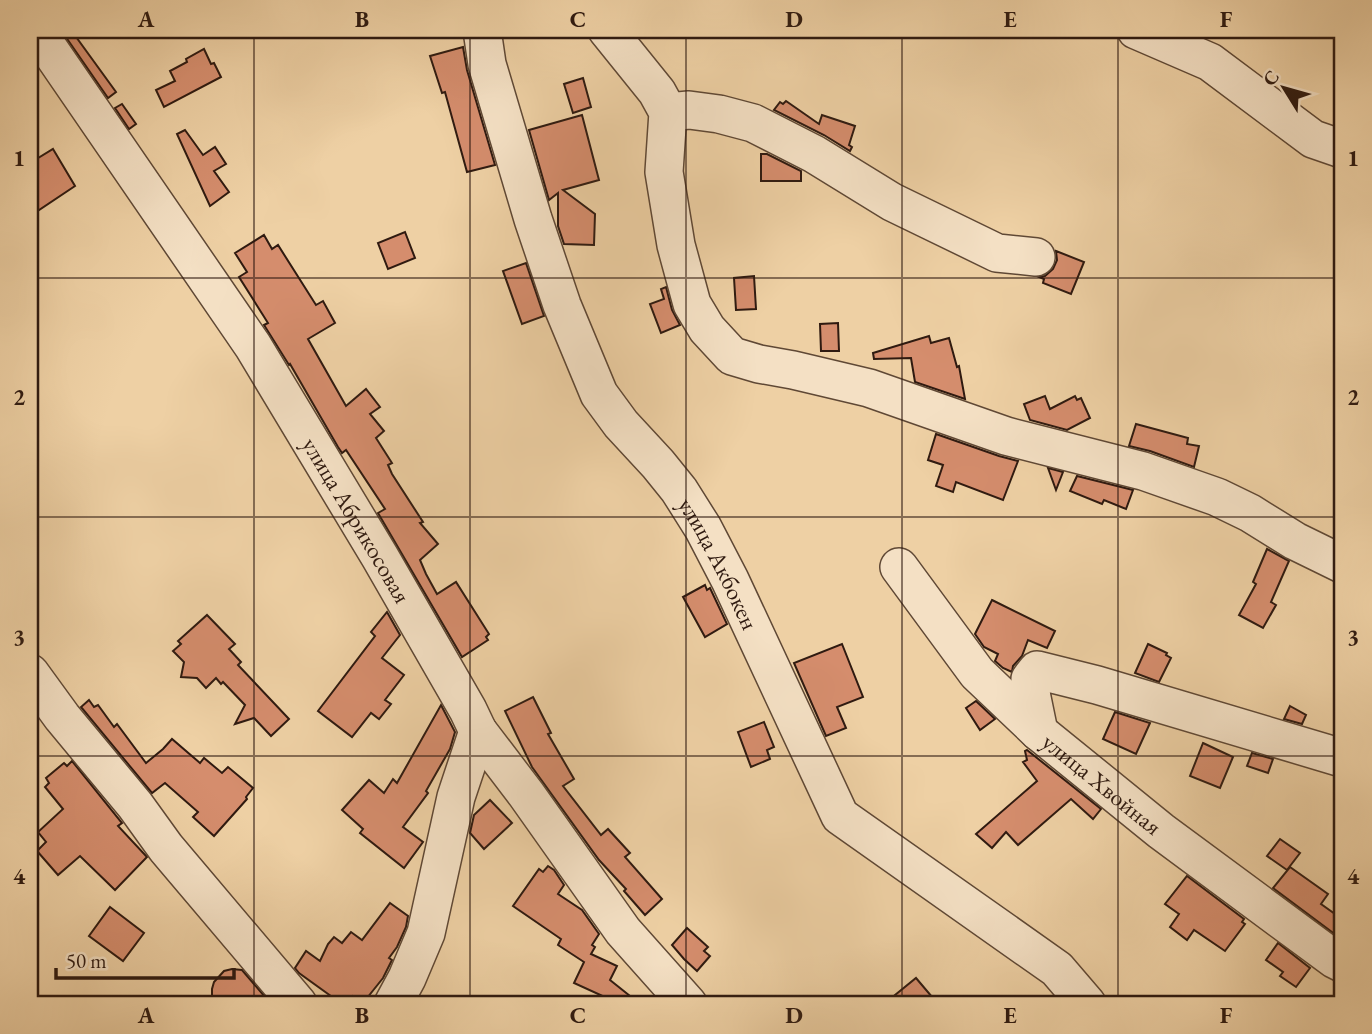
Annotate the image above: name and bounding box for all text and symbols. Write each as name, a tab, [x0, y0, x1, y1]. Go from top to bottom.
text: A	[137, 4, 155, 34]
text: B	[355, 4, 369, 34]
text: C	[570, 4, 586, 34]
text: D	[785, 4, 803, 34]
text: E	[1003, 4, 1017, 34]
text: F	[1220, 4, 1233, 34]
north arrow	[1250, 52, 1320, 122]
text: С	[1257, 65, 1285, 91]
text: 1	[13, 143, 25, 173]
text: 1	[1347, 143, 1359, 173]
text: 2	[13, 382, 25, 412]
text: 2	[1347, 382, 1359, 412]
street label: улица Абрикосовая	[296, 431, 419, 609]
street label: улица Акбокен	[672, 491, 766, 634]
text: 3	[13, 622, 25, 652]
text: 3	[1347, 622, 1359, 652]
street label: улица Хвойная	[1036, 726, 1169, 842]
text: 4	[13, 861, 26, 891]
text: 4	[1347, 861, 1360, 891]
scale bar	[56, 936, 234, 980]
text: 50 m	[66, 947, 107, 974]
text: A	[137, 1000, 155, 1030]
text: B	[355, 1000, 369, 1030]
text: C	[570, 1000, 586, 1030]
text: D	[785, 1000, 803, 1030]
text: E	[1003, 1000, 1017, 1030]
text: F	[1220, 1000, 1233, 1030]

